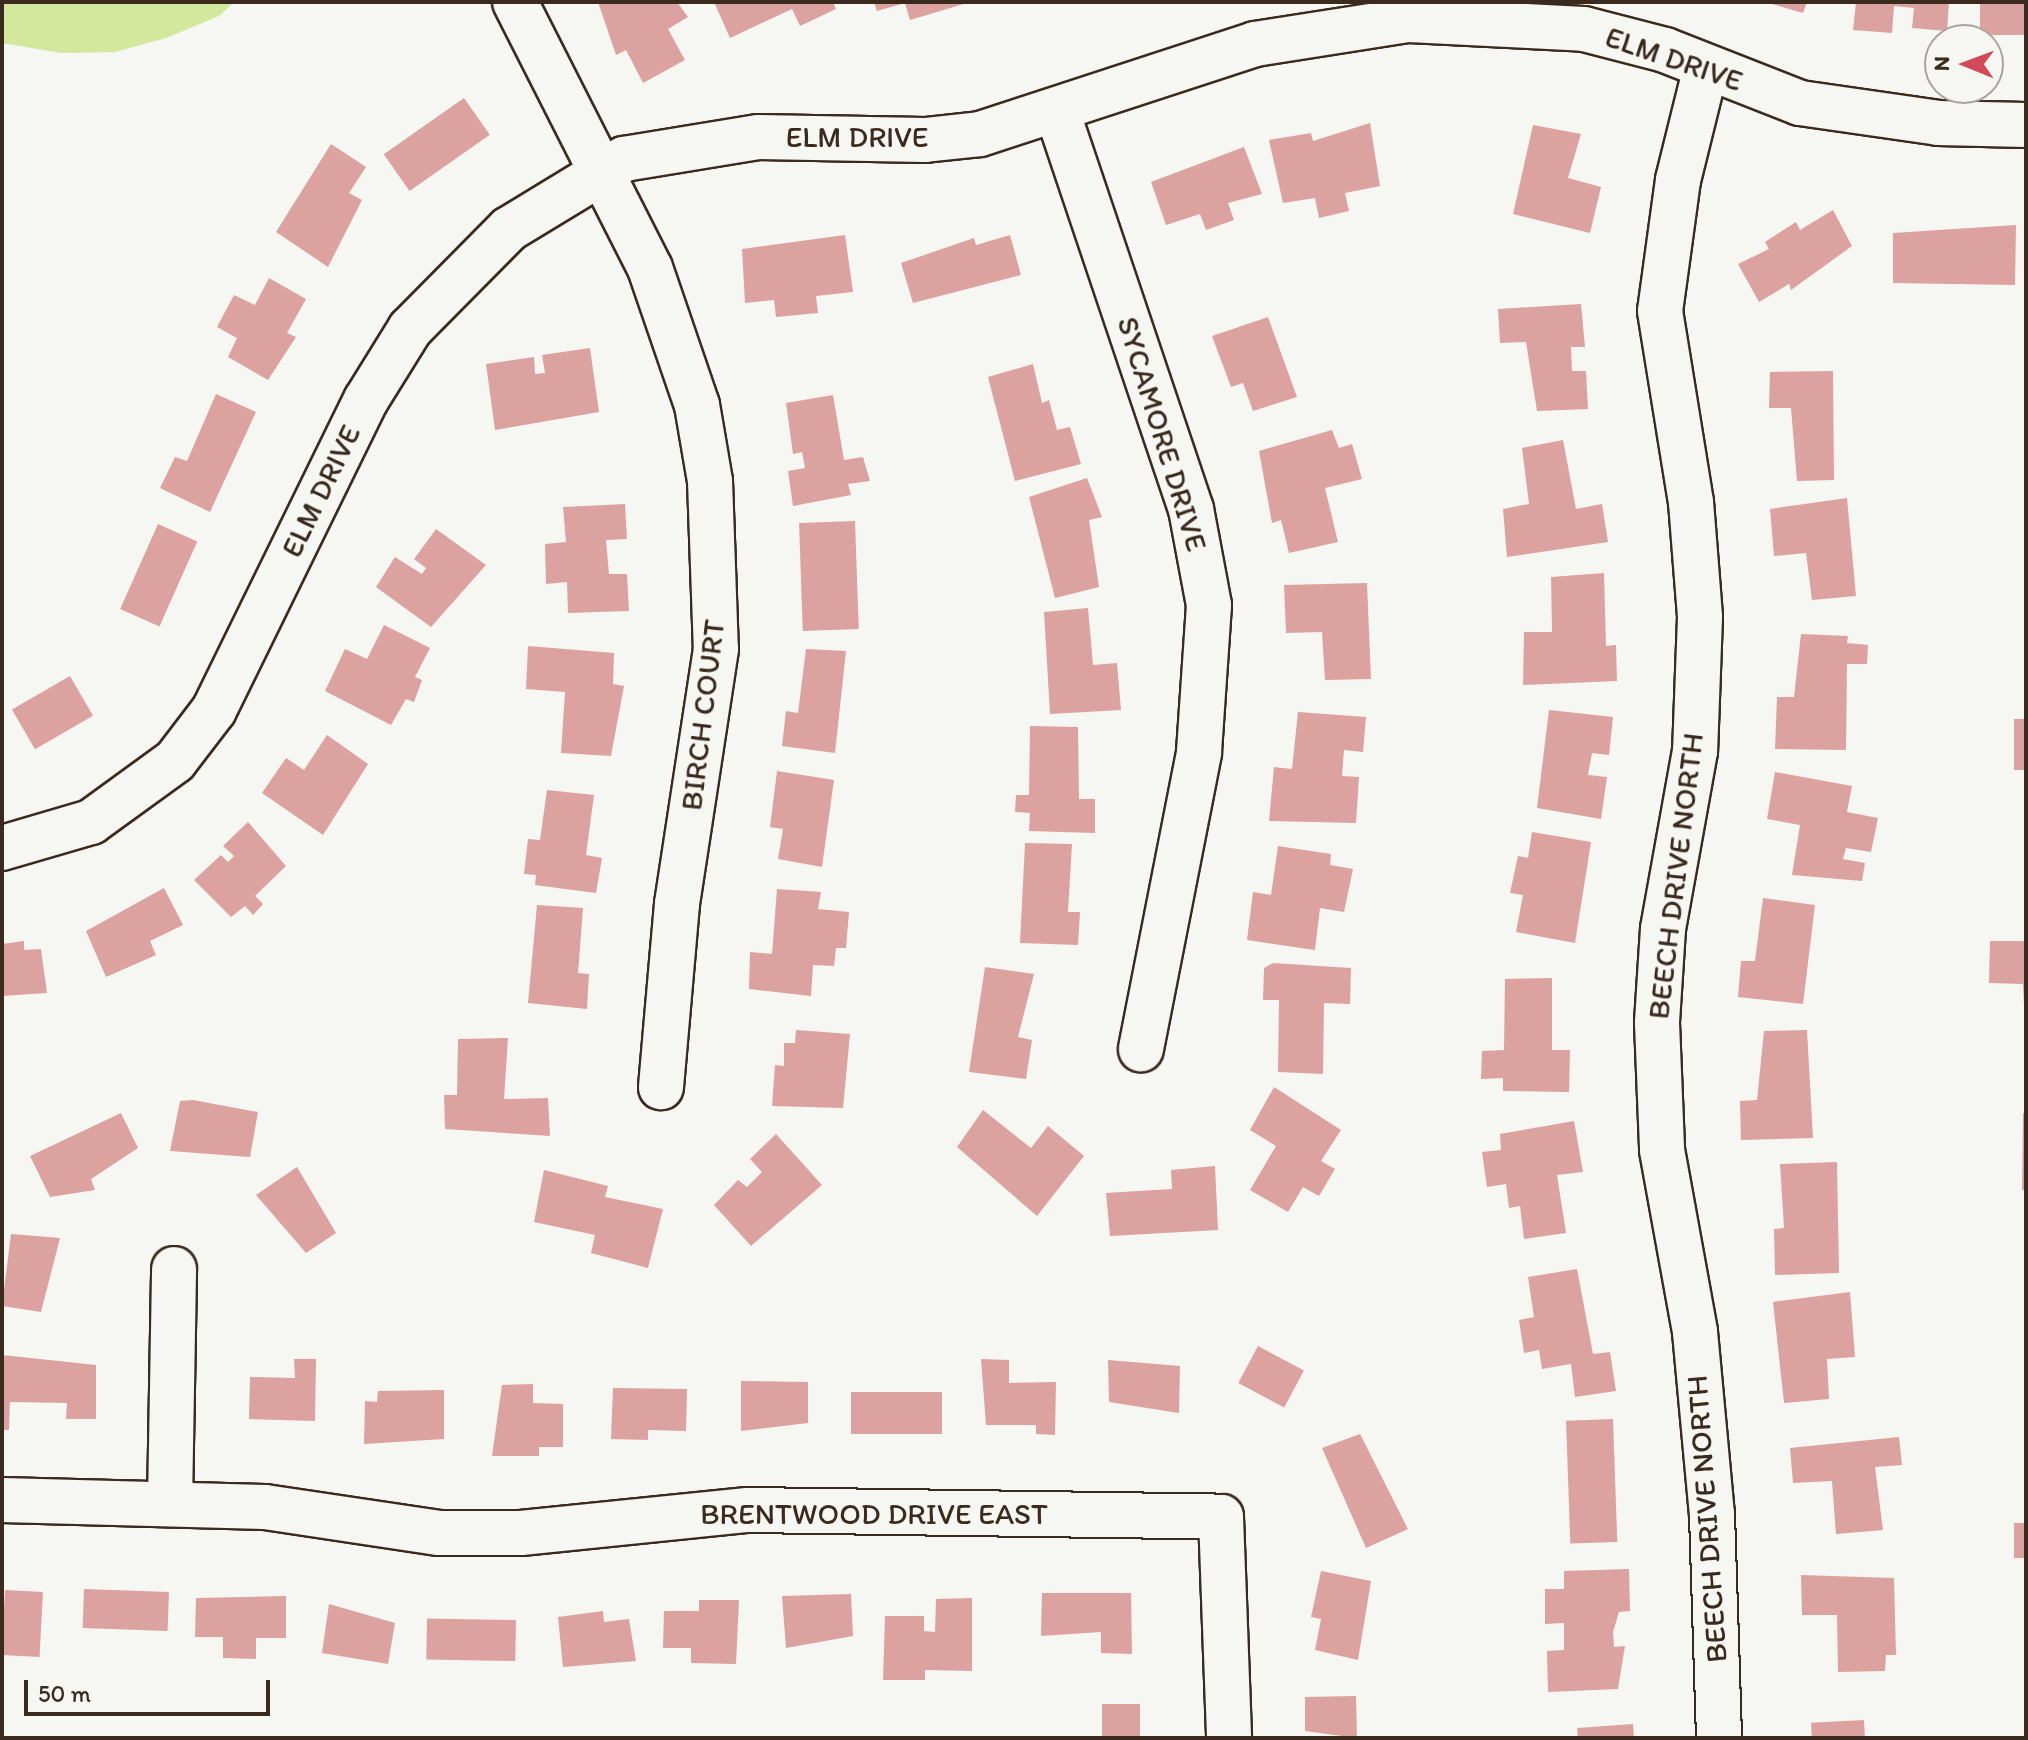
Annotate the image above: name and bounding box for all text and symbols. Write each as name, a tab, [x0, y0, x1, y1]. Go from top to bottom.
street label: ELM DRIVE	[1599, 18, 1749, 100]
north arrow	[1924, 24, 2004, 104]
text: N	[1928, 56, 1955, 71]
street label: ELM DRIVE	[784, 119, 930, 155]
street label: SYCAMORE DRIVE	[1109, 312, 1215, 556]
street label: ELM DRIVE	[273, 417, 369, 565]
street label: BIRCH COURT	[673, 617, 733, 813]
street label: BEECH DRIVE NORTH	[1641, 731, 1711, 1021]
street label: BEECH DRIVE NORTH	[1679, 1374, 1735, 1664]
street label: BRENTWOOD DRIVE EAST	[700, 1496, 1048, 1532]
scale bar	[28, 1664, 274, 1714]
text: 50 m	[38, 1679, 91, 1708]

